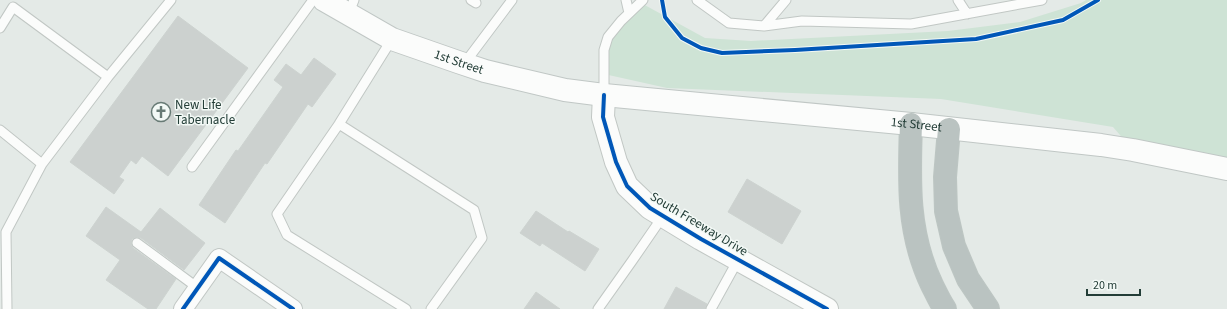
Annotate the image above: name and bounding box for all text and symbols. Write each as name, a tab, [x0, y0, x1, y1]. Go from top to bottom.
street label: 1st Street	[431, 45, 486, 79]
place label: New Life Tabernacle	[175, 96, 235, 129]
church icon: New Life Tabernacle	[150, 101, 172, 123]
street label: 1st Street	[890, 113, 943, 136]
street label: South Freeway Drive	[647, 188, 751, 260]
scale bar	[1087, 271, 1140, 297]
text: 20 m	[1093, 277, 1117, 294]

